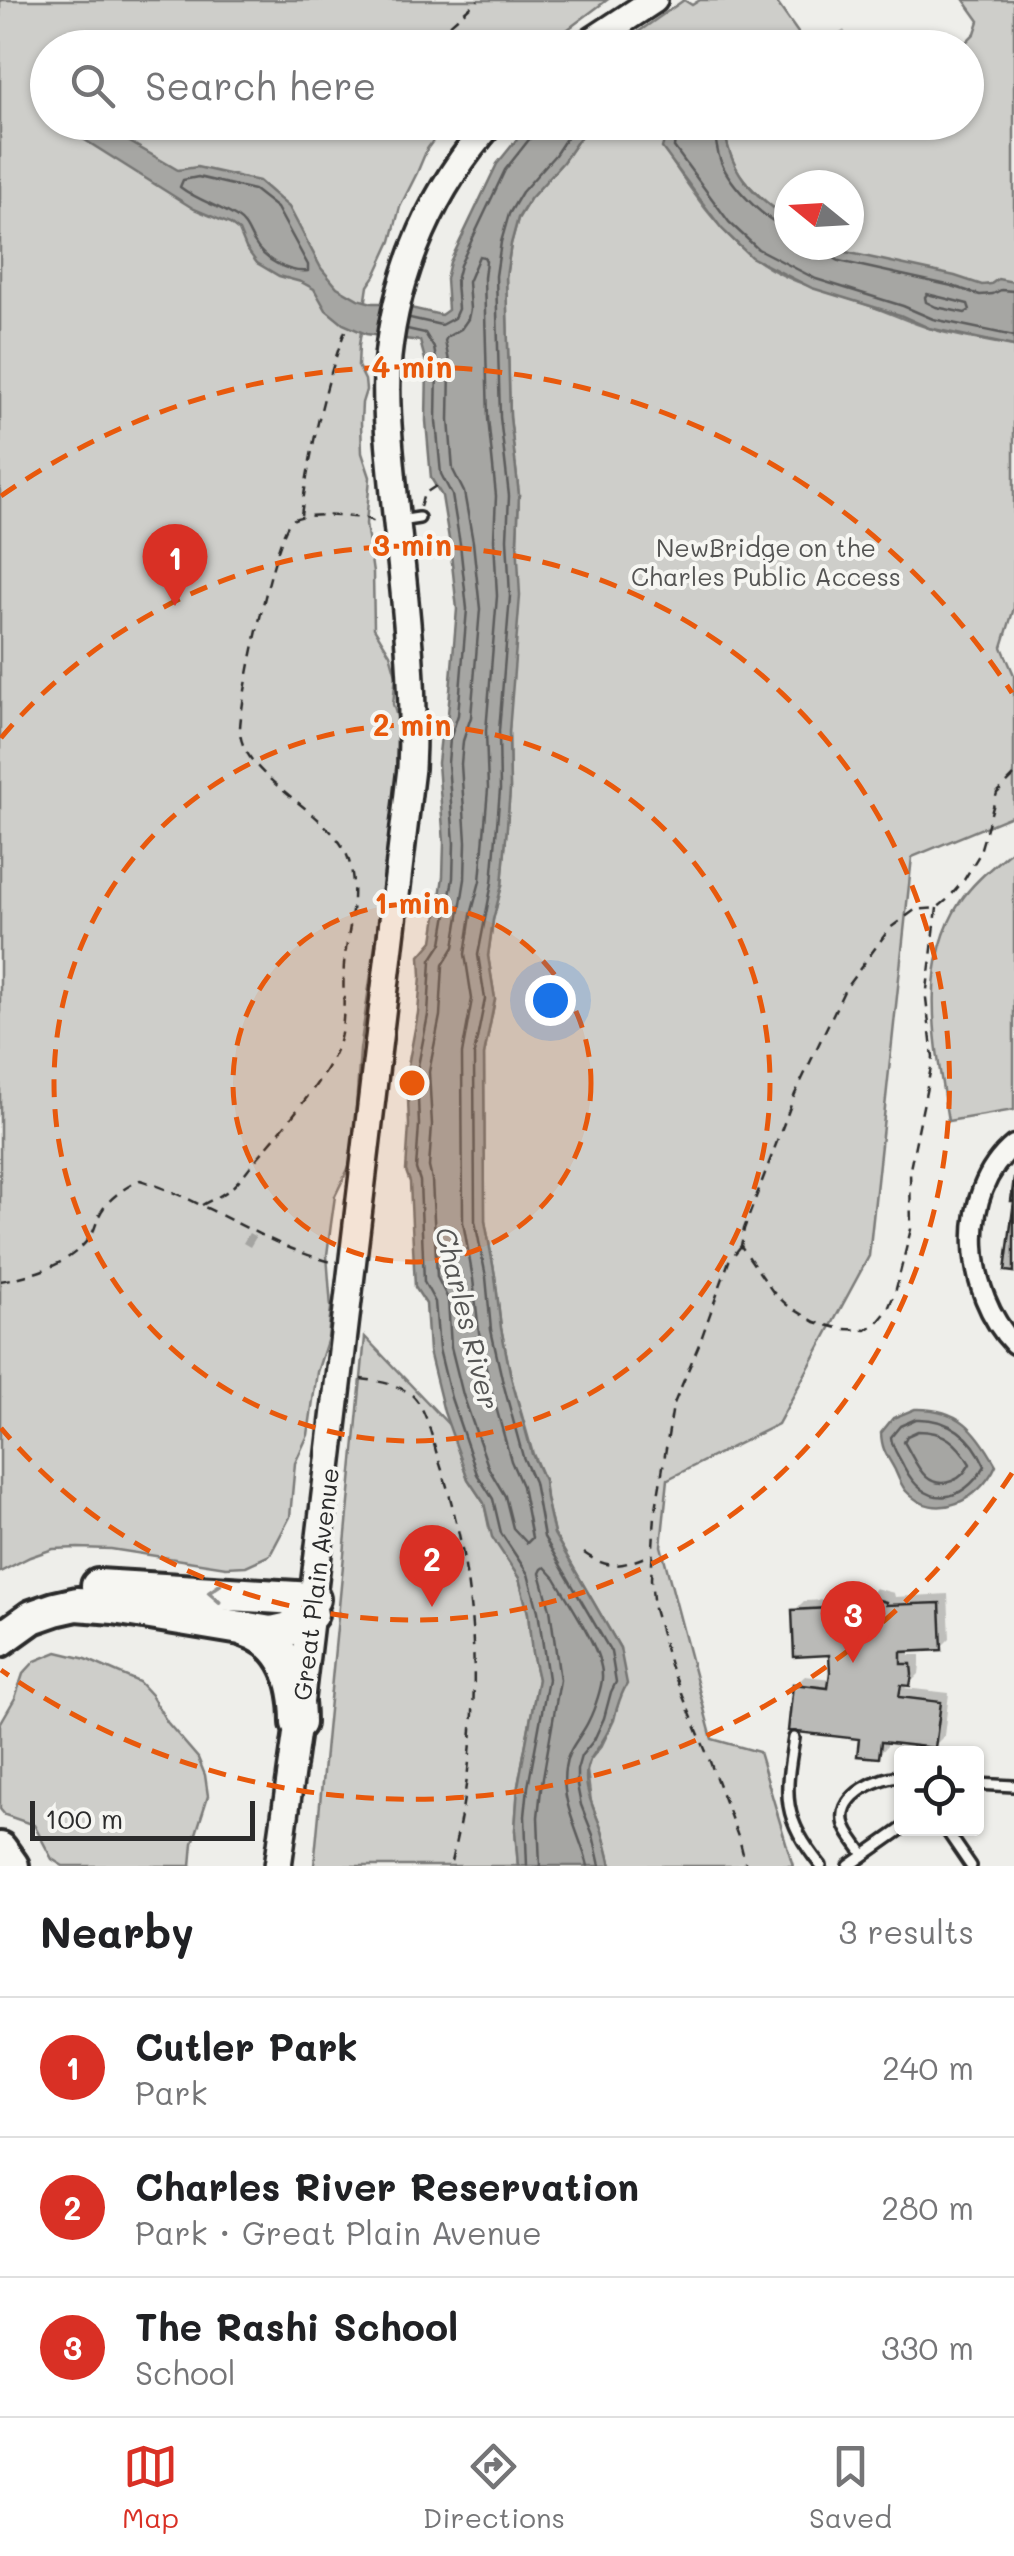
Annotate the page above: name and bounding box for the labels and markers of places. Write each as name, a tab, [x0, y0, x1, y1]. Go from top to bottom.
pin: 1	[142, 524, 208, 606]
centre of rings	[394, 1065, 430, 1101]
pin: 2	[400, 1524, 464, 1607]
pin: 3	[820, 1580, 886, 1663]

